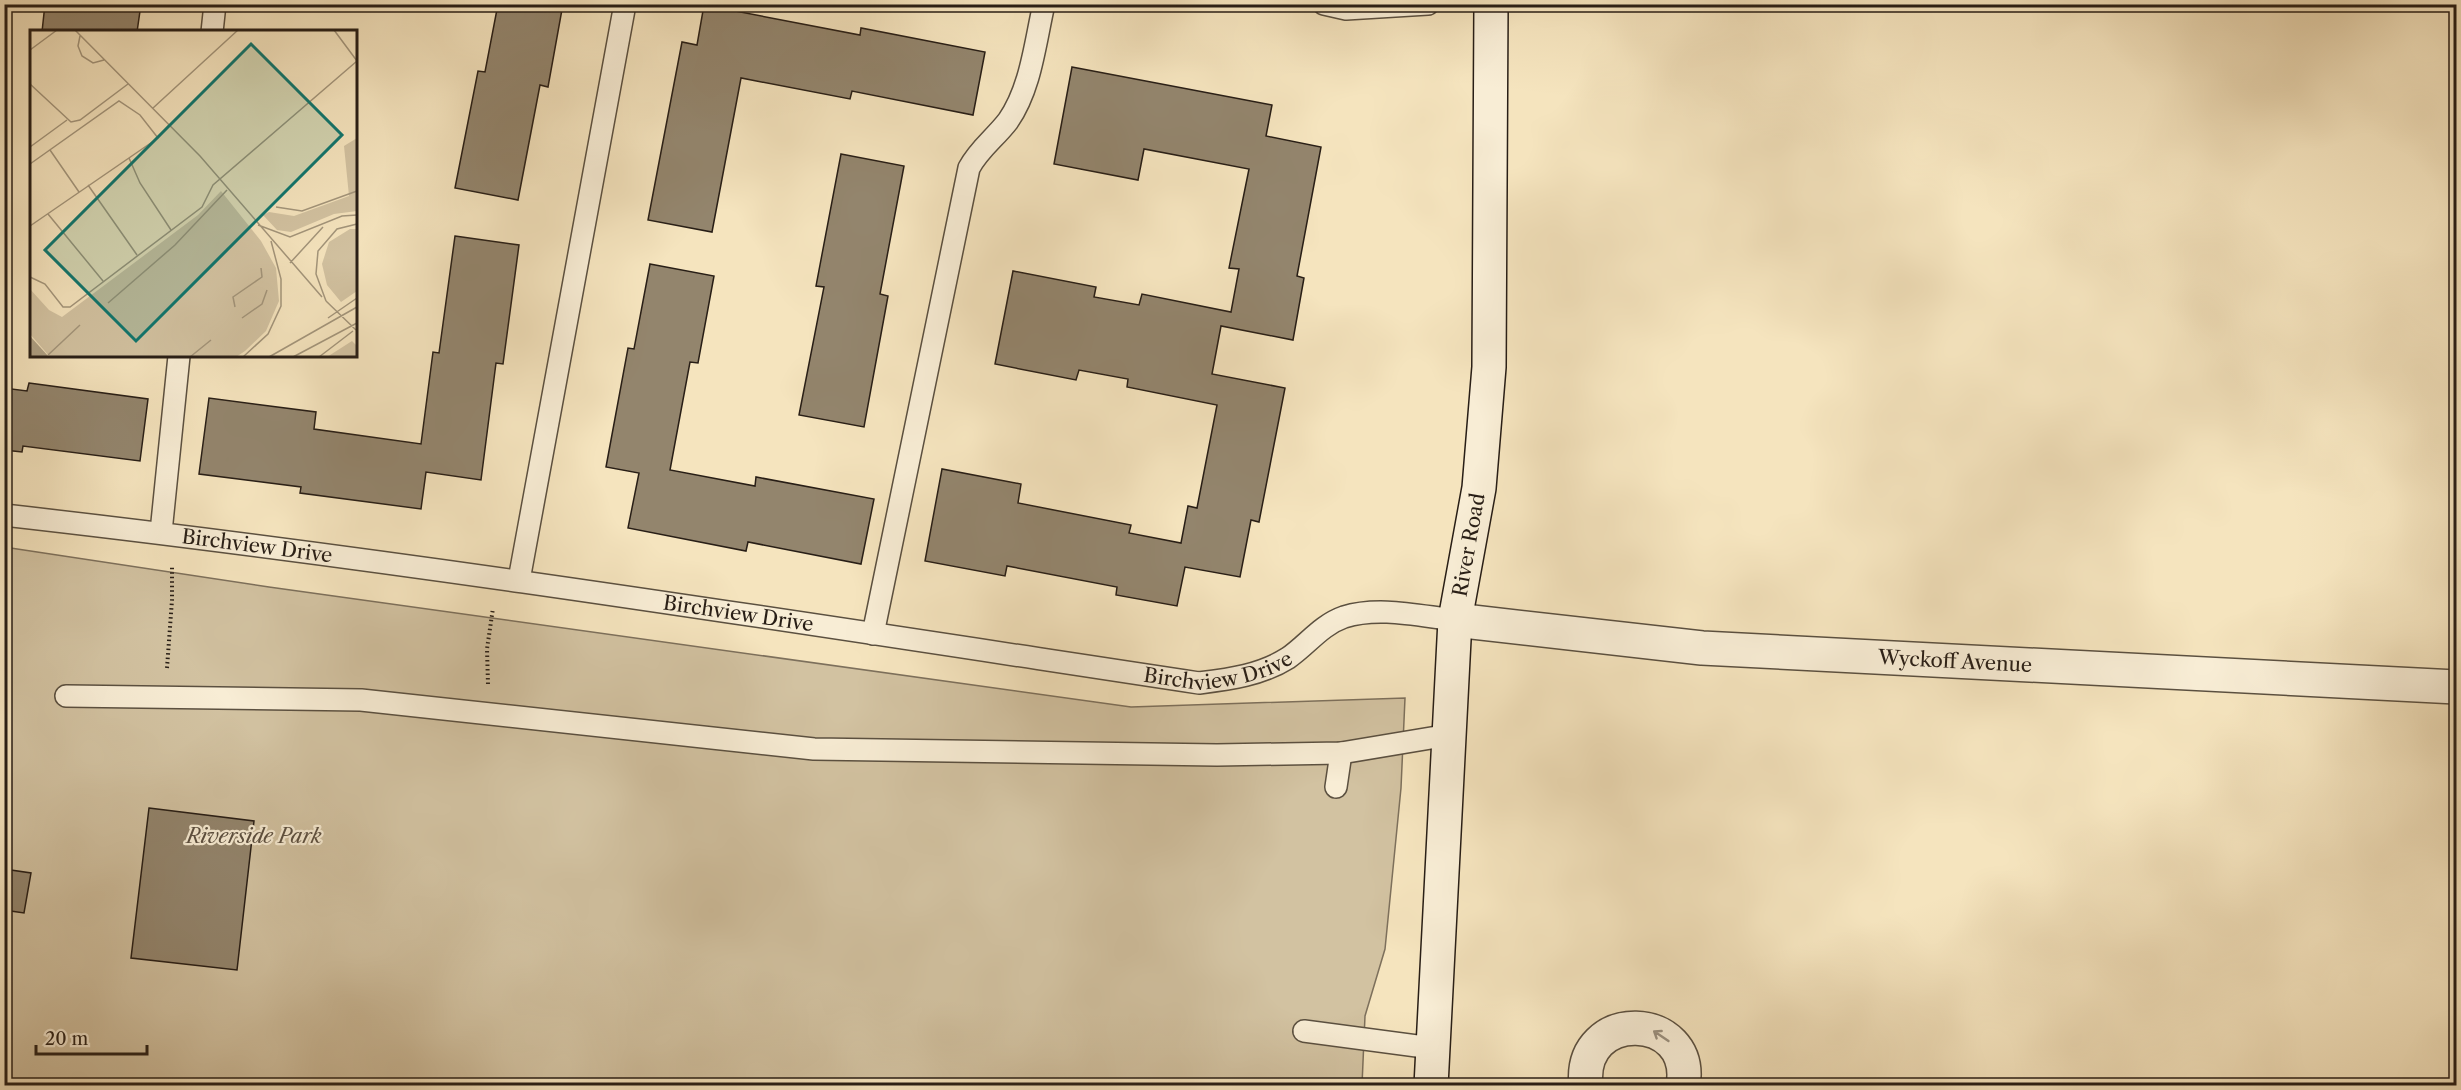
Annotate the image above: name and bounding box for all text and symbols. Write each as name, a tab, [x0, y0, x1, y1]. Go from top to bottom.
inset map	[30, 30, 357, 357]
street label: River Road	[1447, 491, 1490, 599]
street label: Birchview Drive	[180, 524, 334, 568]
street label: Birchview Drive	[662, 590, 815, 636]
street label: Wyckoff Avenue	[1876, 645, 2033, 677]
street label: Birchview Drive	[1142, 646, 1297, 696]
park label: Riverside Park	[184, 824, 322, 848]
scale bar	[36, 1018, 147, 1056]
text: 20 m	[45, 1028, 89, 1050]
one-way arrow	[1653, 1030, 1670, 1043]

